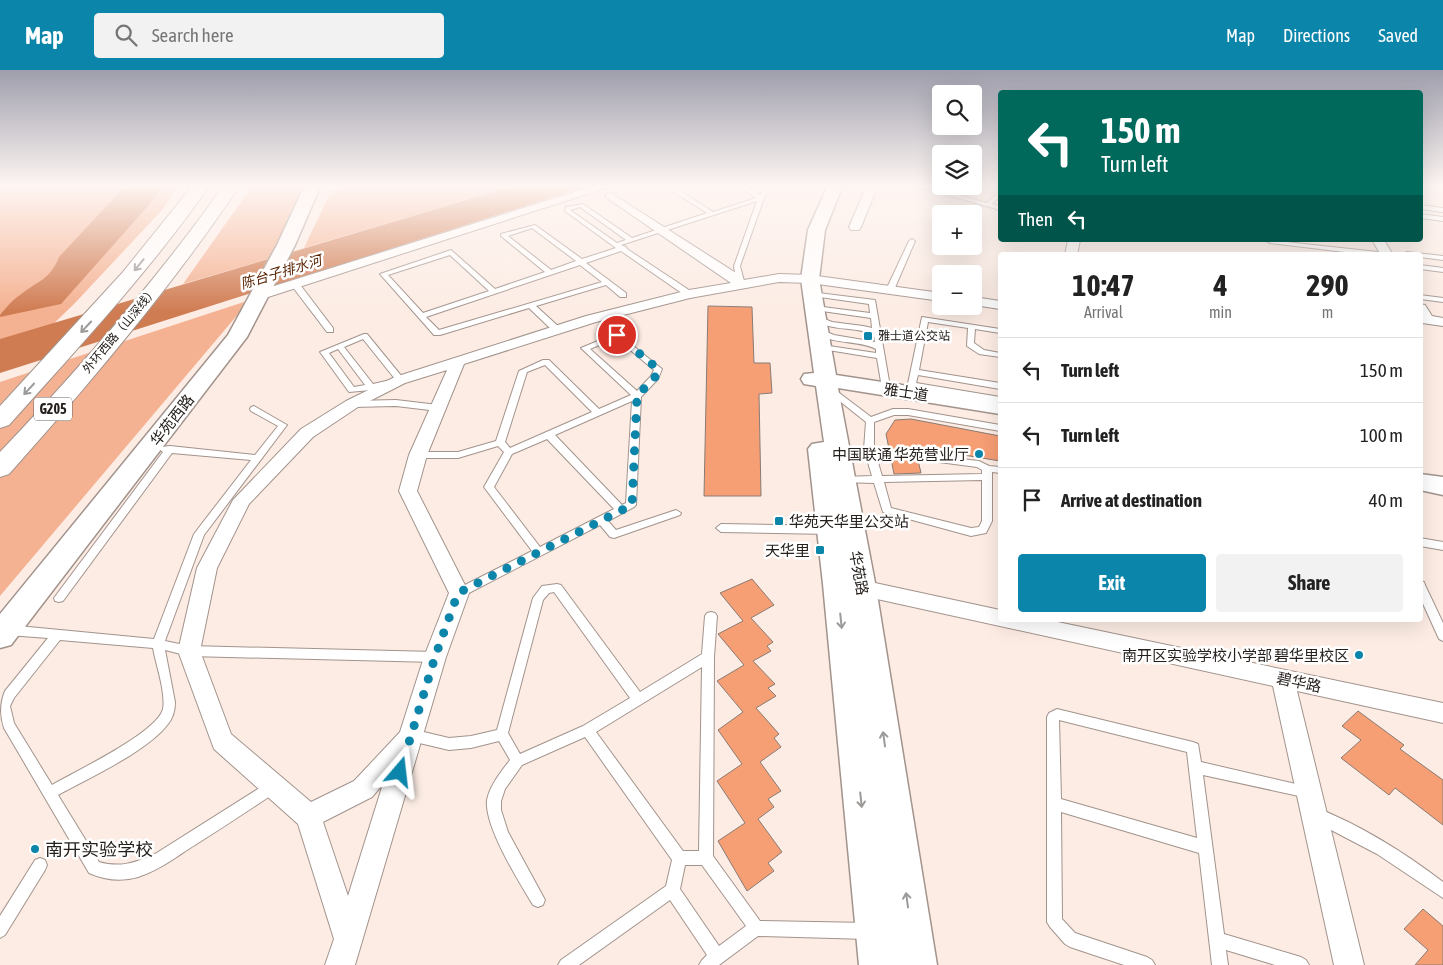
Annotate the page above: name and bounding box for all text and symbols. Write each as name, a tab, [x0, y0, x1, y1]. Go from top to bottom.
search box	[94, 13, 444, 58]
icon: search	[112, 21, 140, 49]
text: Map	[25, 22, 64, 49]
text: Search here	[152, 24, 234, 46]
text: Map	[1226, 25, 1255, 46]
text: Directions	[1283, 25, 1350, 46]
text: Saved	[1378, 25, 1418, 46]
map controls	[932, 85, 982, 315]
button: search	[932, 85, 982, 135]
icon: left	[1018, 110, 1083, 175]
text: 150 m	[1101, 110, 1180, 150]
button: layers	[932, 145, 982, 195]
text: Turn left	[1101, 151, 1168, 177]
button: +	[932, 205, 982, 255]
icon: left	[1063, 205, 1091, 233]
text: Then	[1018, 208, 1053, 230]
water label: 陈台子排水河	[238, 251, 326, 292]
one-way arrow	[134, 258, 145, 271]
button: −	[932, 265, 982, 315]
text: 10:47	[1072, 268, 1135, 302]
text: 4	[1213, 268, 1228, 302]
text: 290	[1306, 268, 1349, 302]
street label: 外环西路（山深线）	[80, 284, 160, 376]
text: Arrival	[1084, 303, 1123, 321]
text: min	[1209, 303, 1232, 321]
text: m	[1322, 303, 1333, 321]
pin	[596, 314, 638, 356]
one-way arrow	[80, 320, 92, 333]
icon: arrive	[603, 321, 631, 349]
place label: 雅士道公交站	[878, 329, 950, 343]
marker: 雅士道公交站	[862, 330, 874, 342]
icon: left	[1018, 356, 1046, 384]
text: Turn left	[1061, 359, 1119, 381]
text: 150 m	[1360, 359, 1403, 381]
street label: 雅士道	[882, 380, 930, 404]
one-way arrow	[23, 382, 35, 395]
street label: 华苑西路	[147, 391, 197, 449]
road number: G205	[34, 398, 72, 420]
icon: left	[1018, 421, 1046, 449]
text: Turn left	[1061, 424, 1119, 446]
text: 100 m	[1360, 424, 1403, 446]
place label: 中国联通 华苑营业厅	[832, 446, 969, 463]
marker: 中国联通 华苑营业厅	[973, 448, 985, 460]
icon: arrive	[1018, 486, 1046, 514]
text: Arrive at destination	[1061, 489, 1202, 511]
text: 40 m	[1369, 489, 1403, 511]
place label: 华苑天华里公交站	[789, 513, 909, 530]
marker: 华苑天华里公交站	[773, 515, 785, 527]
place label: 天华里	[765, 542, 810, 559]
marker: 天华里	[814, 544, 826, 556]
street label: 华苑路	[847, 549, 871, 597]
button: Exit	[1018, 554, 1206, 612]
button: Share	[1216, 554, 1403, 612]
one-way arrow	[836, 613, 846, 629]
place label: 南开区实验学校小学部 碧华里校区	[1122, 647, 1349, 664]
marker: 南开区实验学校小学部 碧华里校区	[1353, 649, 1365, 661]
street label: 碧华路	[1275, 669, 1323, 695]
one-way arrow	[879, 731, 889, 747]
position arrow	[373, 745, 425, 797]
one-way arrow	[856, 792, 866, 808]
place label: 南开实验学校	[45, 839, 153, 860]
marker: 南开实验学校	[29, 843, 41, 855]
one-way arrow	[902, 892, 912, 908]

